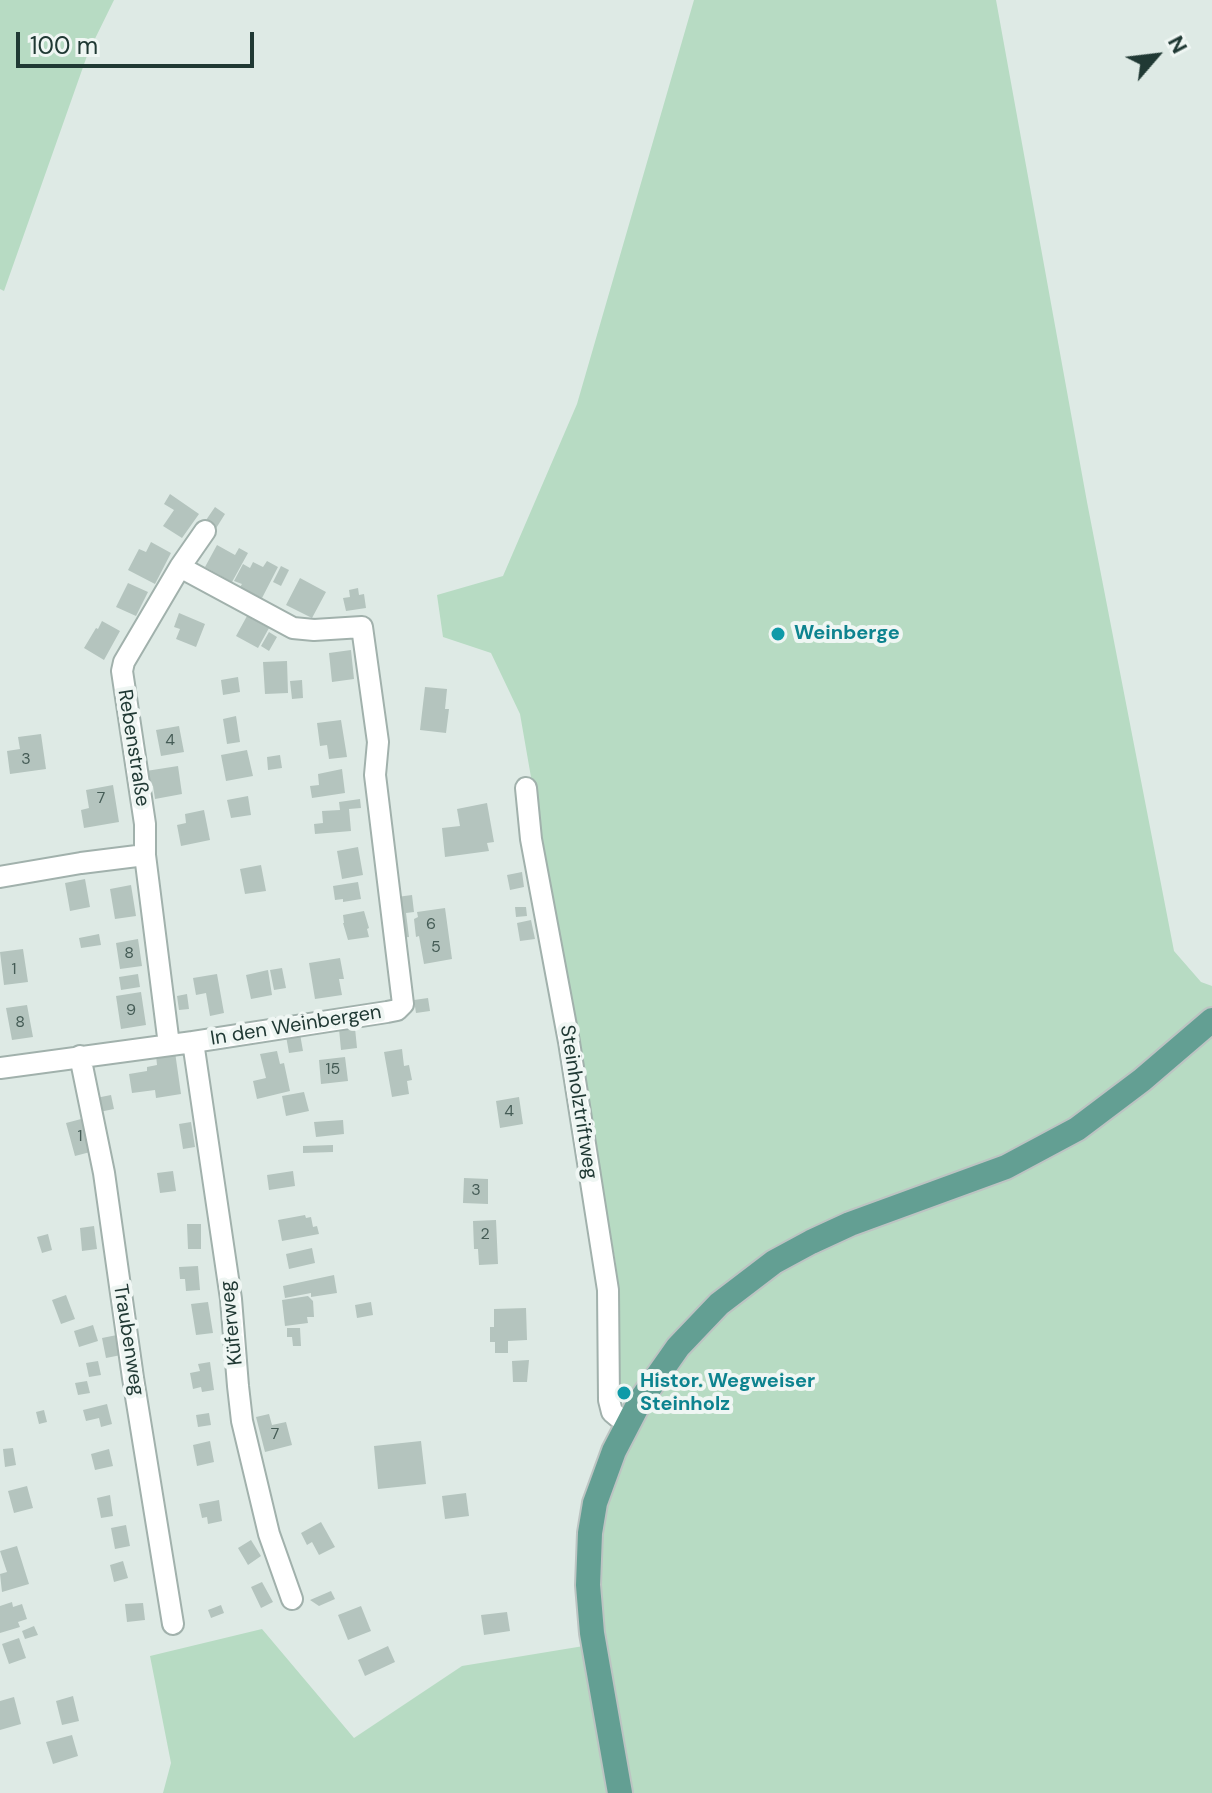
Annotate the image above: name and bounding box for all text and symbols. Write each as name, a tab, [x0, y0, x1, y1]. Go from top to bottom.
scale bar	[20, 16, 258, 66]
north arrow	[1116, 16, 1196, 96]
text: 100 m	[30, 30, 98, 61]
text: N	[1161, 31, 1194, 58]
place label: Weinberge	[794, 622, 900, 646]
marker: Weinberge	[769, 625, 787, 643]
street label: Rebenstraße	[112, 688, 154, 808]
house number: 4	[165, 731, 175, 751]
house number: 3	[21, 750, 31, 770]
house number: 7	[97, 789, 105, 809]
house number: 6	[426, 915, 436, 935]
house number: 5	[431, 938, 441, 958]
house number: 8	[124, 944, 134, 964]
house number: 1	[12, 960, 16, 980]
house number: 9	[126, 1001, 136, 1021]
street label: In den Weinbergen	[209, 1001, 383, 1051]
house number: 8	[15, 1013, 25, 1033]
street label: Steinholztriftweg	[554, 1023, 602, 1181]
house number: 15	[326, 1060, 340, 1080]
house number: 4	[504, 1102, 514, 1122]
house number: 1	[78, 1127, 82, 1147]
house number: 3	[471, 1181, 481, 1201]
house number: 2	[480, 1225, 490, 1245]
street label: Küferweg	[216, 1279, 248, 1367]
street label: Traubenweg	[107, 1283, 149, 1397]
place label: Histor. Wegweiser Steinholz	[640, 1370, 815, 1417]
marker: Histor. Wegweiser Steinholz	[615, 1384, 633, 1402]
house number: 7	[271, 1425, 279, 1445]

